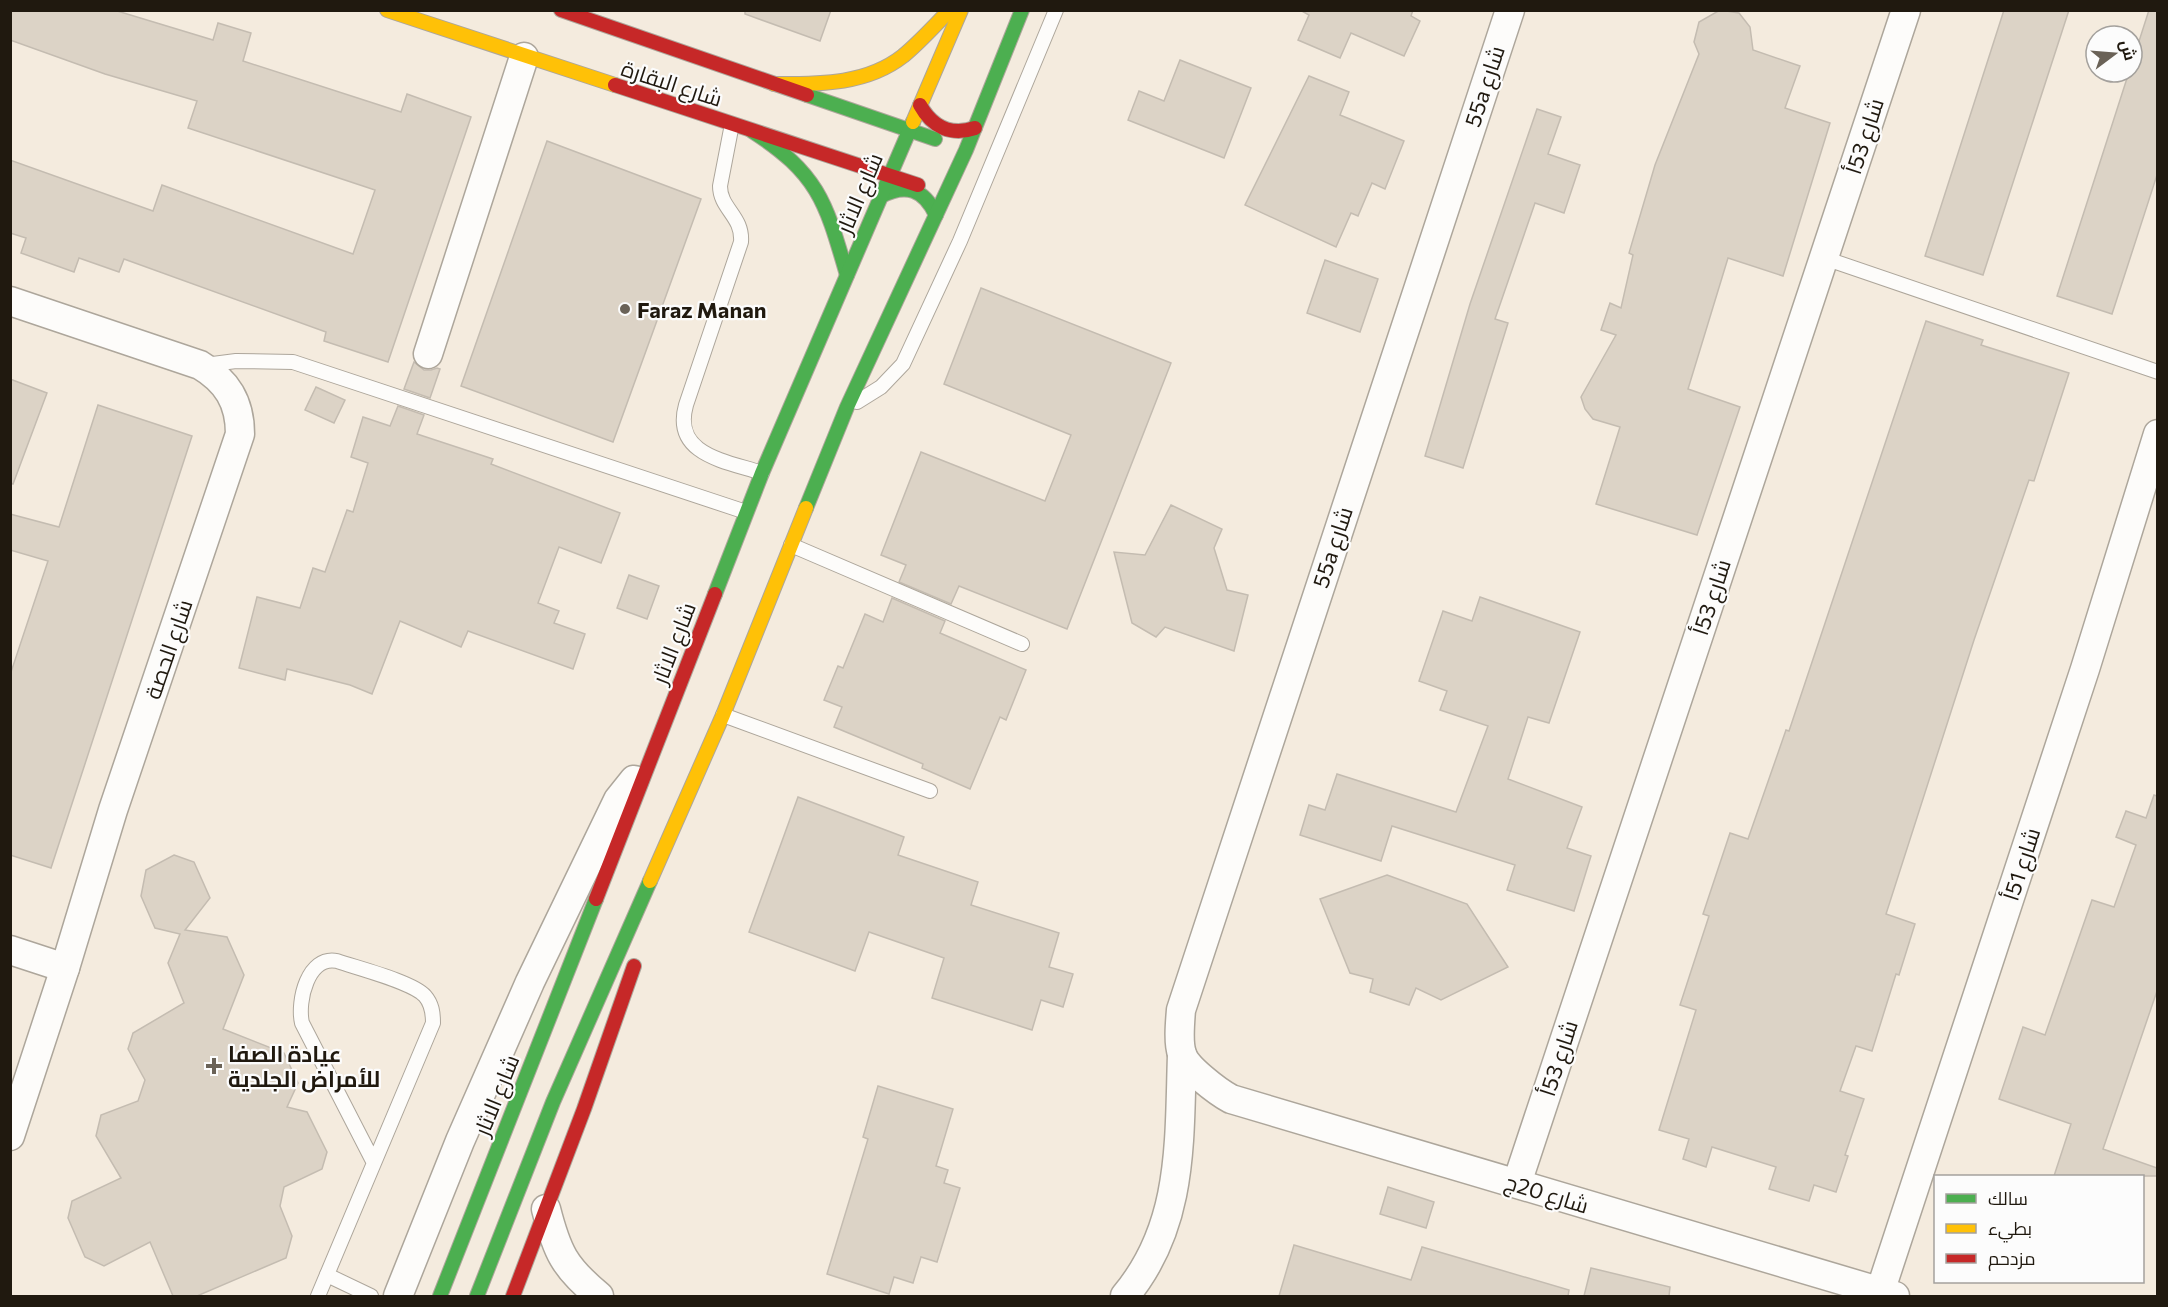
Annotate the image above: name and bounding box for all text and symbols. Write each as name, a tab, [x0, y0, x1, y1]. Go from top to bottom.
north arrow	[2084, 24, 2144, 84]
text: ش	[2116, 37, 2141, 62]
street label: 55a شارع	[1458, 42, 1512, 131]
street label: شارع البقارة	[618, 54, 726, 114]
street label: شارع 53أ	[1839, 95, 1891, 178]
street label: شارع الاثار	[829, 149, 890, 240]
place label: Faraz Manan	[637, 296, 766, 323]
marker: Faraz Manan	[618, 302, 632, 316]
street label: 55a شارع	[1306, 503, 1360, 592]
street label: شارع 53أ	[1686, 556, 1738, 639]
street label: شارع الحصة	[138, 596, 200, 703]
street label: شارع الاثار	[644, 598, 703, 690]
street label: شارع 51أ	[1997, 824, 2047, 904]
street label: شارع 53أ	[1533, 1017, 1585, 1100]
place label: عيادة الصفا للأمراض الجلدية	[228, 1040, 380, 1093]
street label: شارع الاثار	[467, 1051, 526, 1142]
marker: عيادة الصفا للأمراض الجلدية	[205, 1057, 223, 1075]
street label: شارع 20ج	[1501, 1168, 1592, 1220]
legend	[1934, 1175, 2144, 1283]
text: سالك	[1988, 1187, 2028, 1209]
text: بطيء	[1988, 1217, 2032, 1243]
text: مزدحم	[1988, 1247, 2036, 1271]

